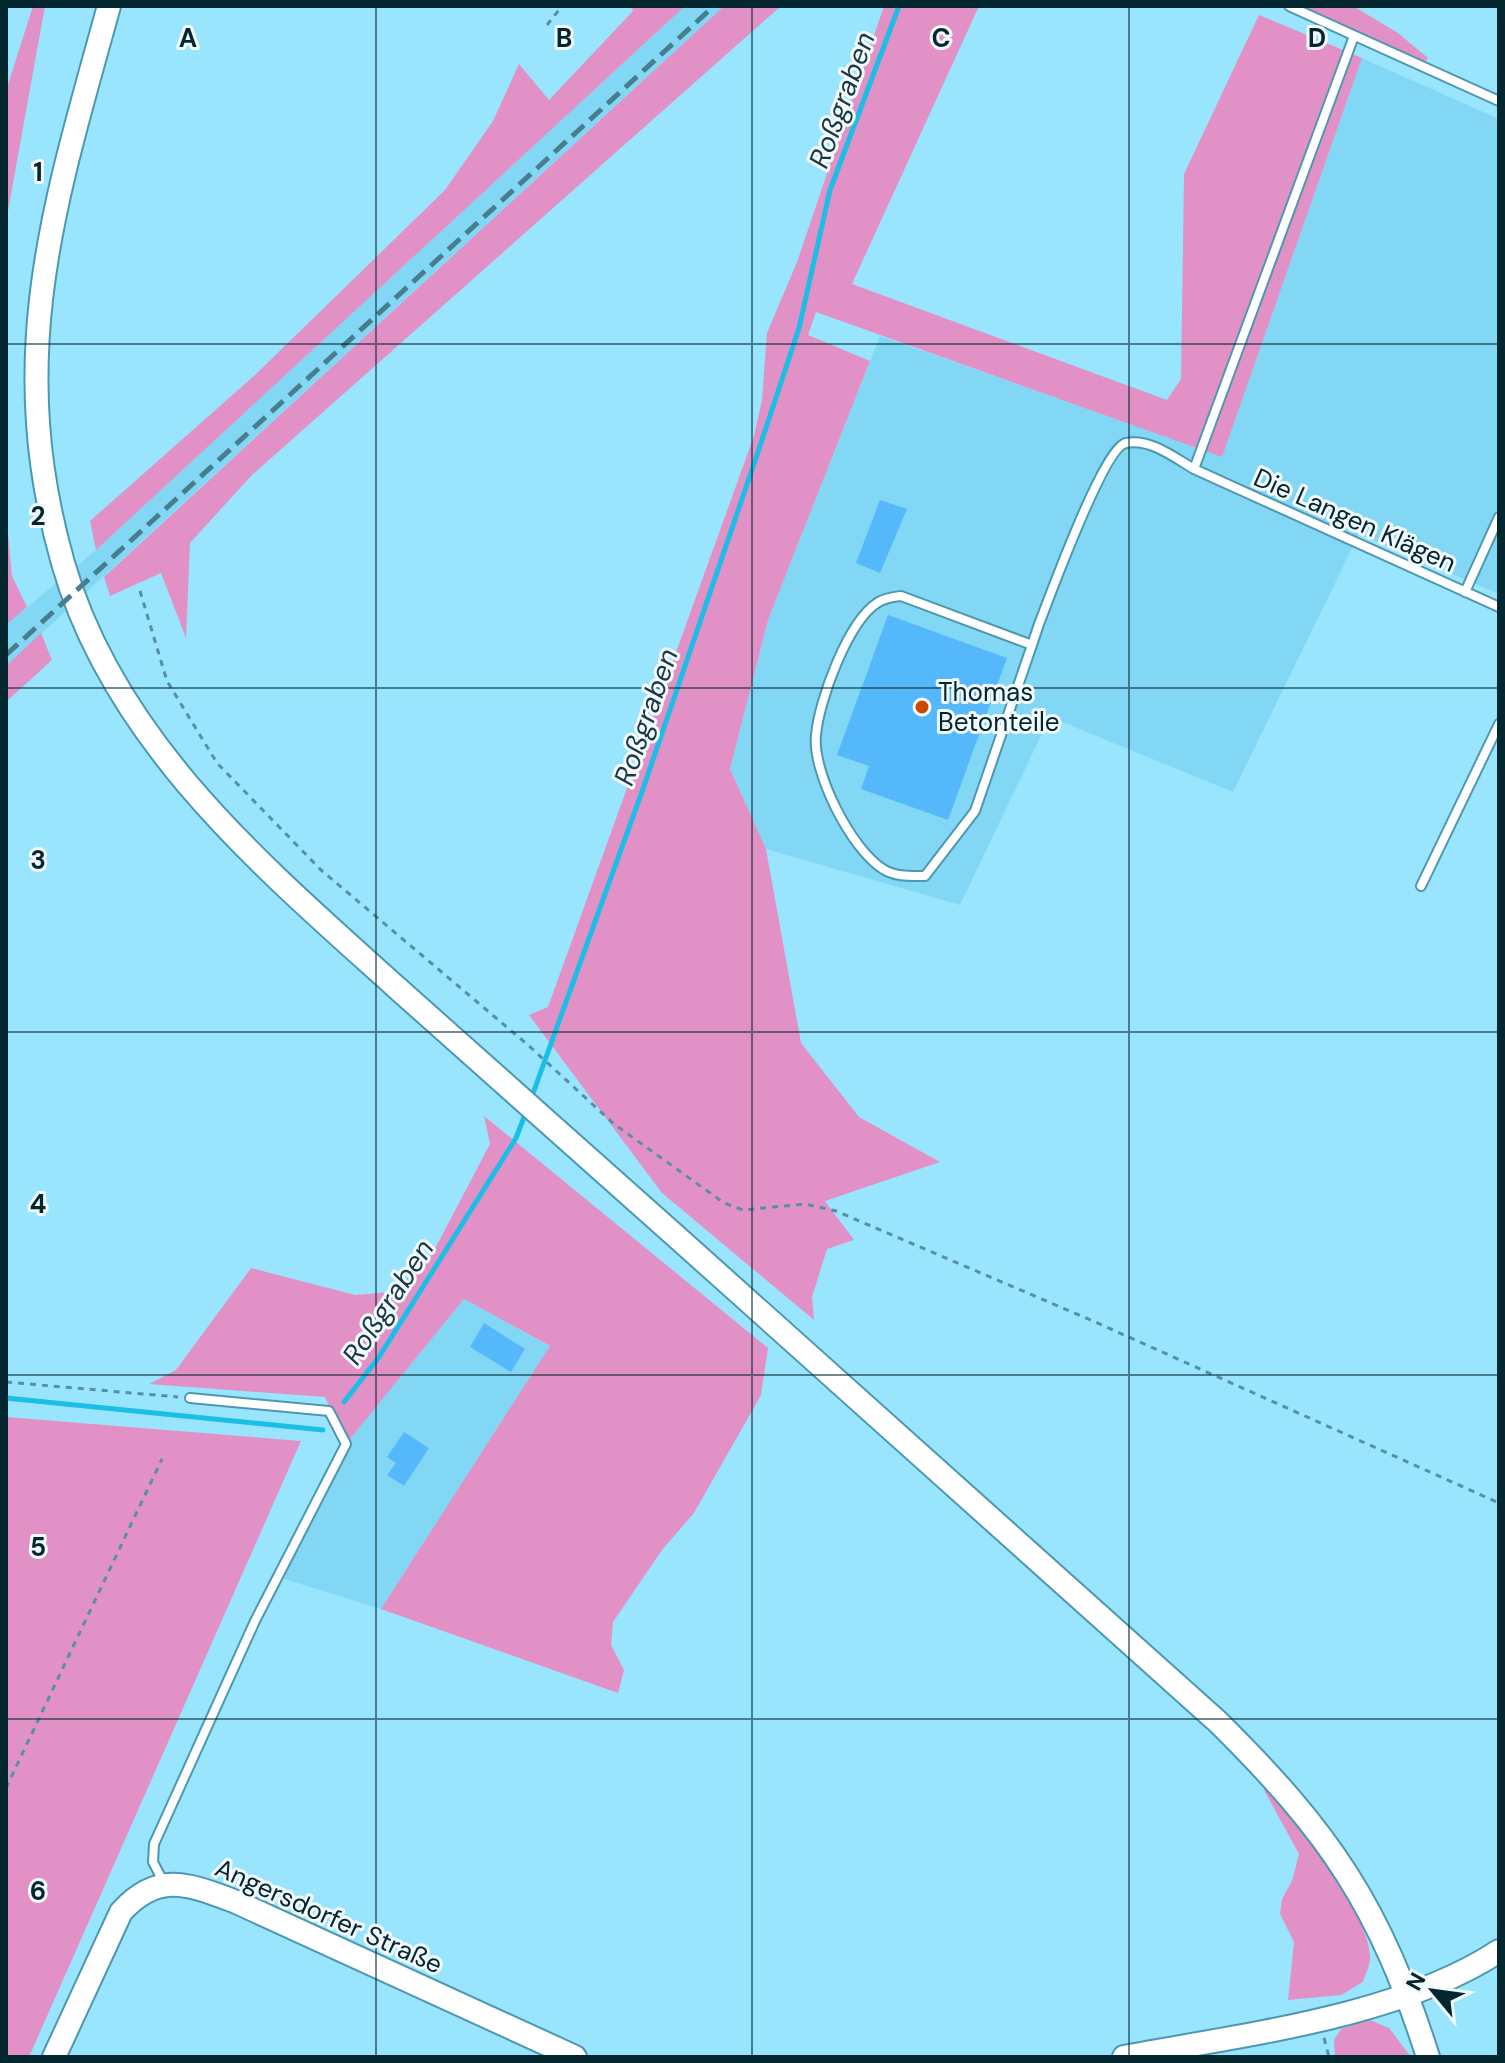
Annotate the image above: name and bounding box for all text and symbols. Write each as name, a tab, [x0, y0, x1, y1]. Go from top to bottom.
text: A	[179, 21, 197, 55]
text: B	[556, 21, 572, 55]
text: C	[931, 21, 951, 55]
text: D	[1308, 21, 1326, 55]
water label: Roßgraben	[800, 27, 884, 173]
text: 1	[33, 155, 43, 189]
street label: Die Langen Klägen	[1249, 460, 1461, 580]
text: 2	[30, 499, 46, 533]
water label: Roßgraben	[605, 644, 687, 790]
place label: Thomas Betonteile	[938, 675, 1060, 739]
marker: Thomas Betonteile	[913, 698, 931, 716]
text: 3	[30, 843, 46, 877]
text: 4	[30, 1187, 46, 1221]
water label: Roßgraben	[334, 1232, 442, 1372]
text: 5	[30, 1530, 46, 1564]
street label: Angersdorfer Straße	[210, 1851, 448, 1981]
text: 6	[30, 1874, 46, 1908]
north arrow	[1393, 1951, 1473, 2031]
text: N	[1399, 1967, 1433, 1996]

